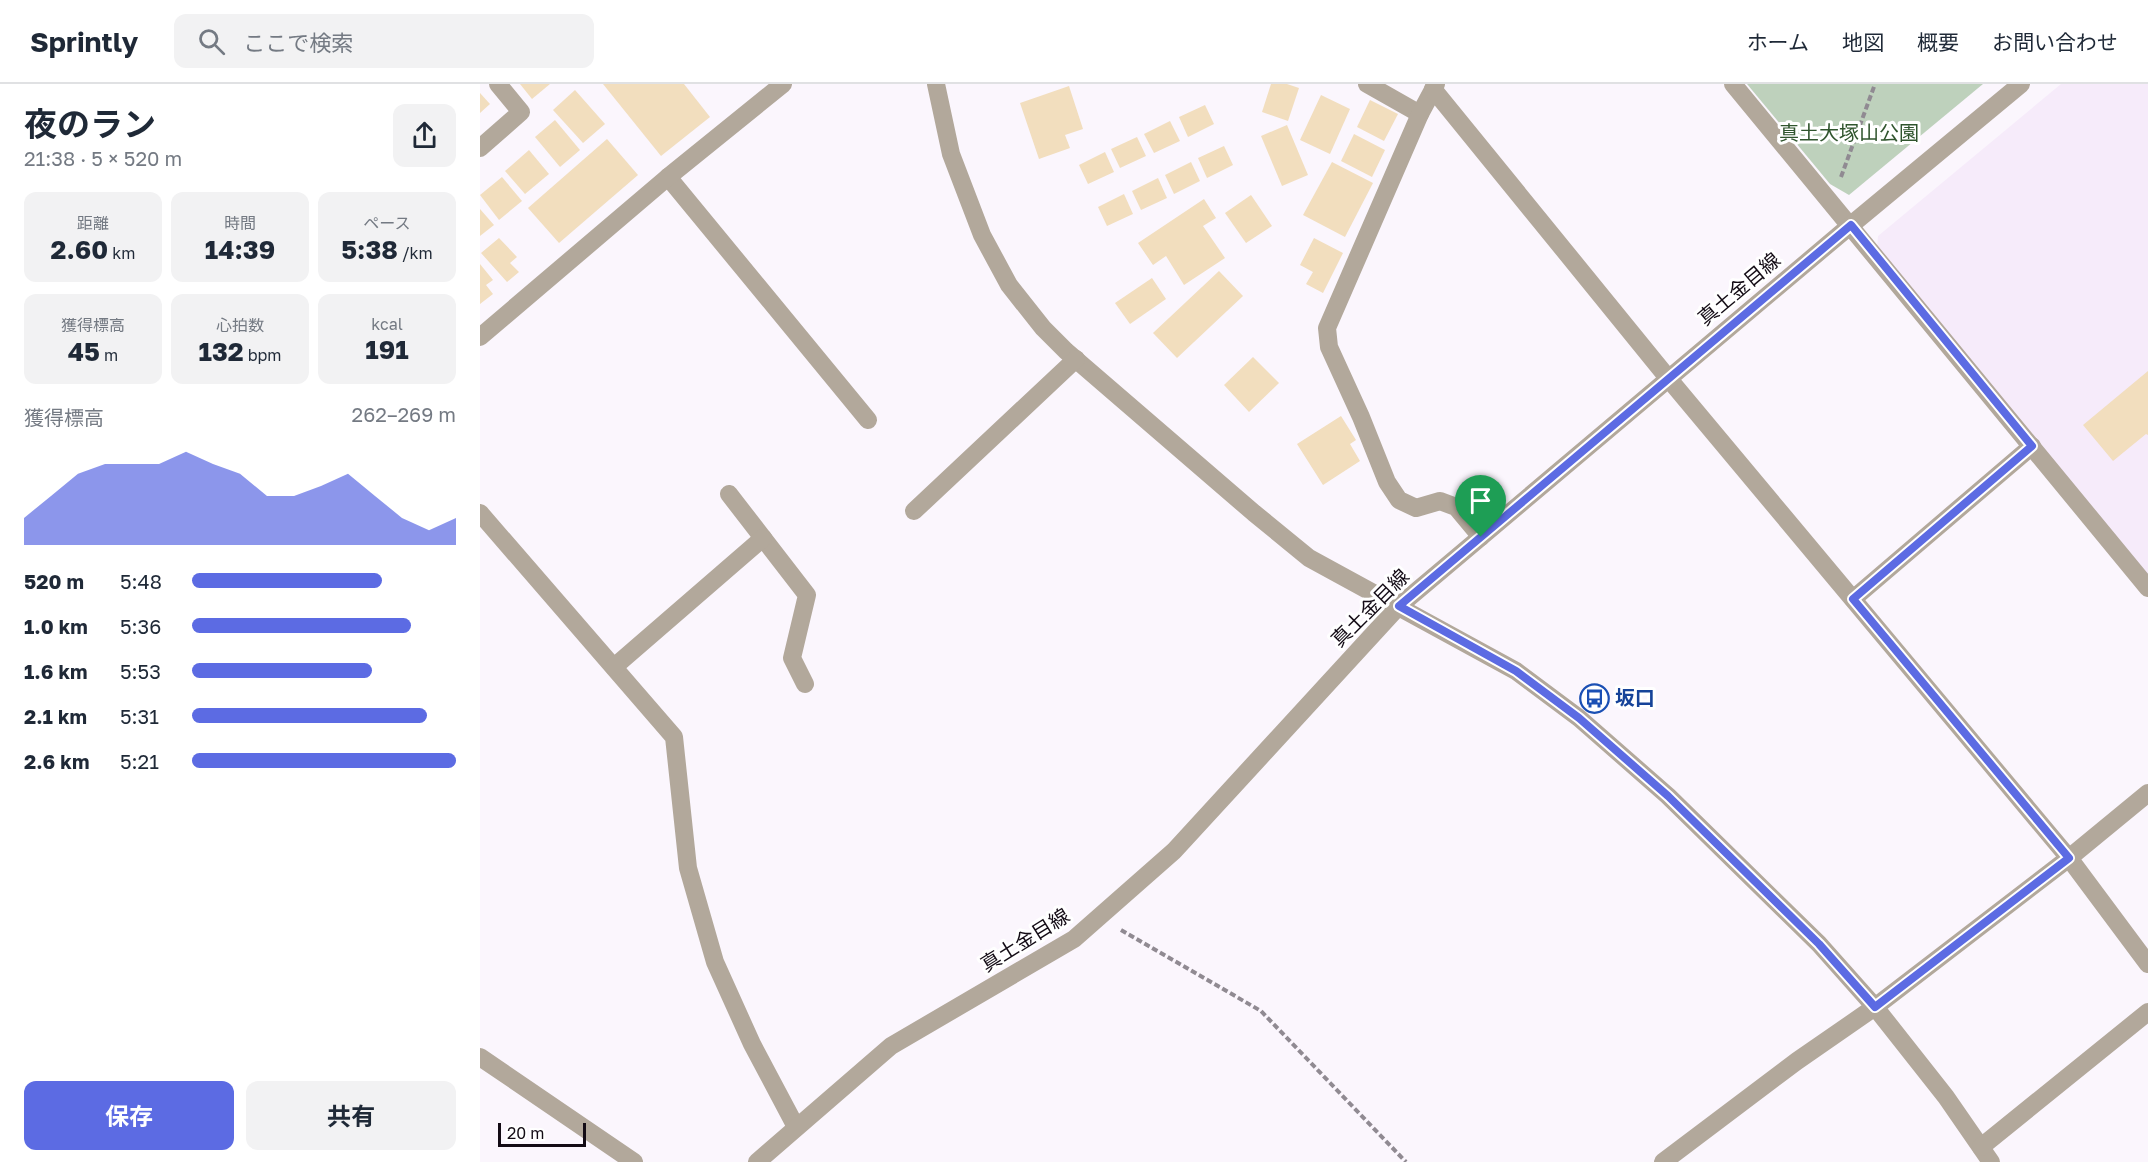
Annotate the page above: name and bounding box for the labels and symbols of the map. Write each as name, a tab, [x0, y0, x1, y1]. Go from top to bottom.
park label: 真土大塚山公園	[1779, 120, 1919, 144]
street label: 真土金目線	[1692, 247, 1784, 330]
pin	[1455, 475, 1506, 537]
street label: 真土金目線	[1325, 563, 1413, 651]
bus stop icon: 坂口	[1578, 682, 1610, 714]
place label: 坂口	[1615, 685, 1655, 709]
street label: 真土金目線	[976, 902, 1073, 976]
scale bar	[498, 1120, 586, 1148]

